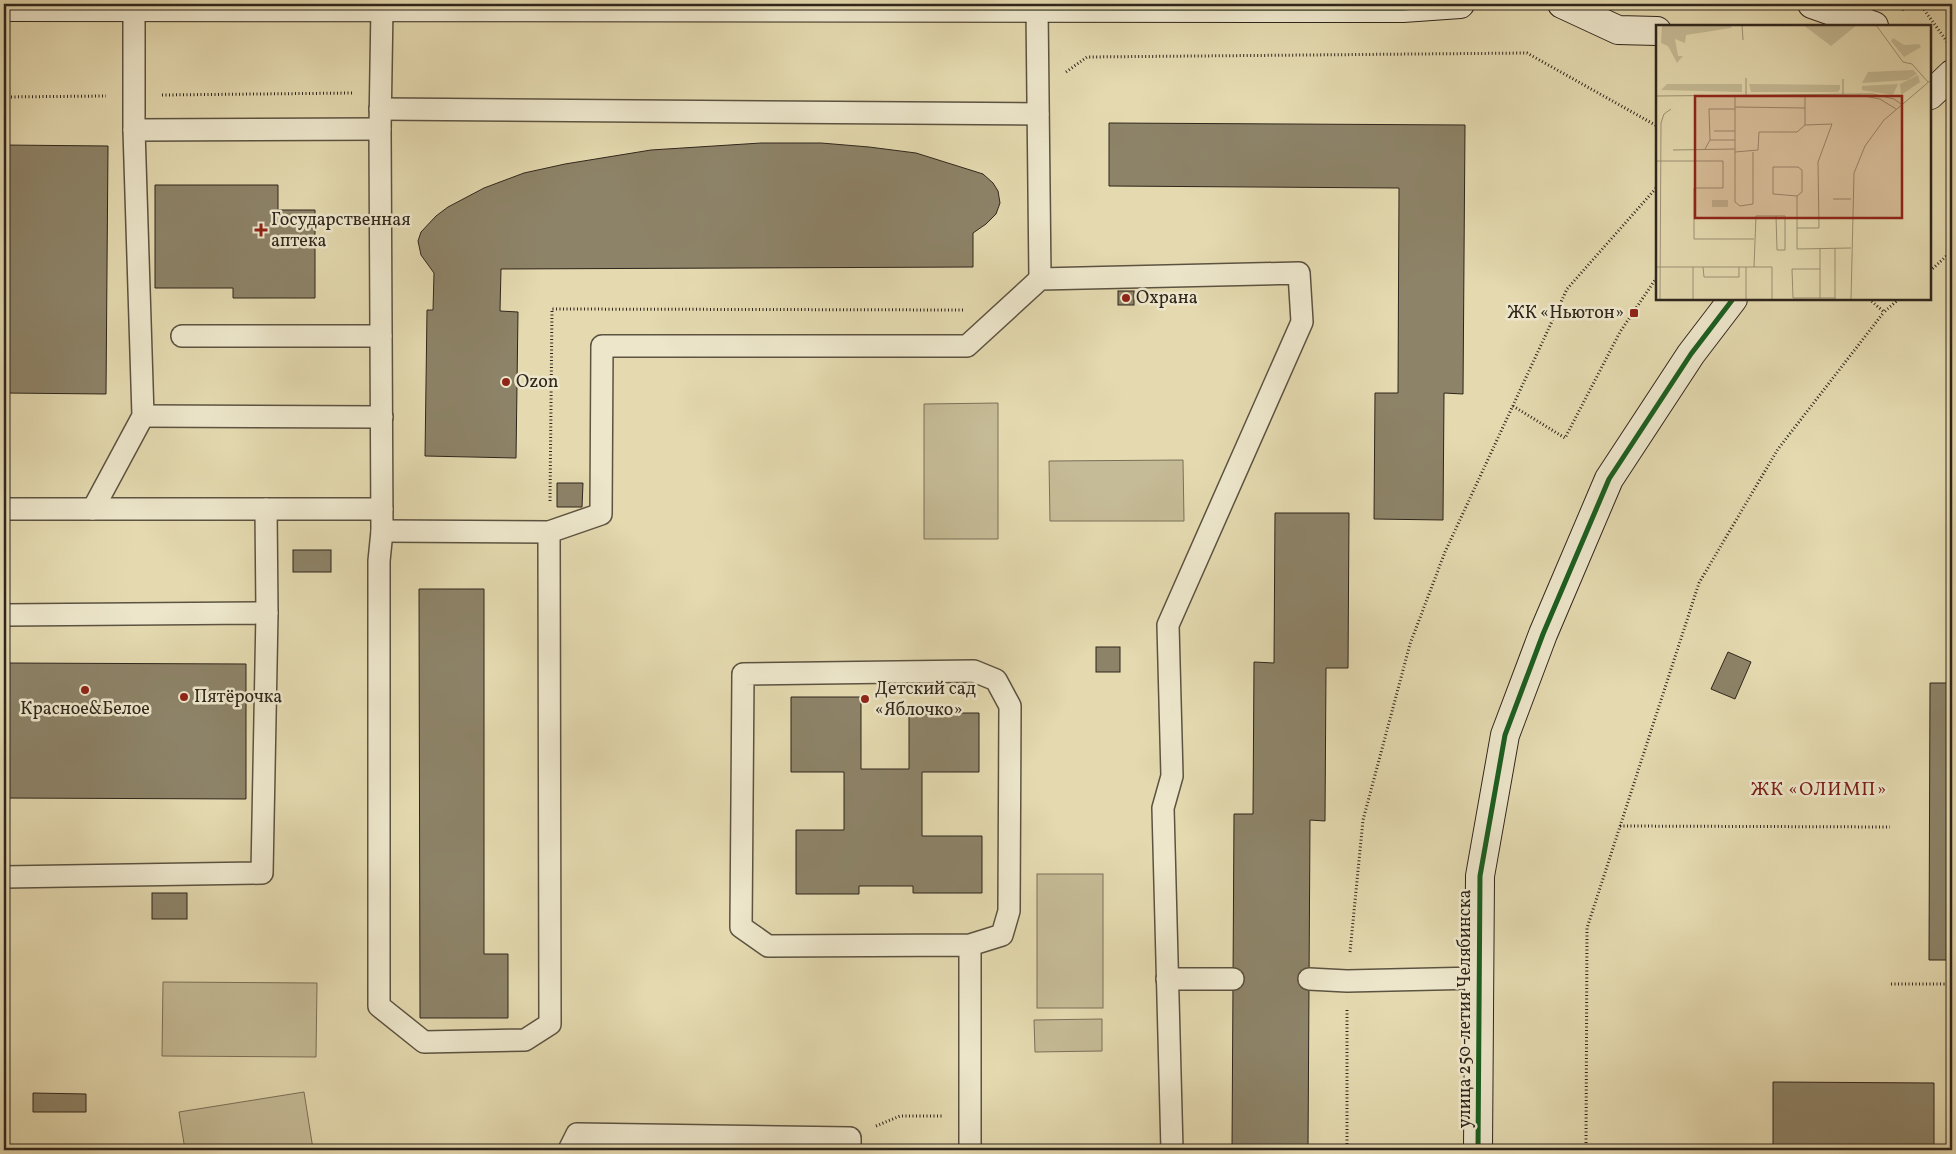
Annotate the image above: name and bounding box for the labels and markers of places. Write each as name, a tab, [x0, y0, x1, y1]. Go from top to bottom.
place label: Государственная аптека	[271, 208, 411, 254]
marker: Государственная аптека	[255, 224, 267, 236]
place label: Охрана	[1136, 286, 1198, 311]
marker: Охрана	[1120, 292, 1132, 304]
place label: ЖК «Ньютон»	[1507, 301, 1624, 326]
marker: ЖК «Ньютон»	[1628, 307, 1640, 319]
place label: Ozon	[516, 370, 559, 395]
marker: Ozon	[500, 376, 512, 388]
place label: Детский сад «Яблочко»	[875, 677, 976, 723]
marker: Красное&Белое	[79, 684, 91, 696]
place label: Пятёрочка	[194, 685, 282, 710]
marker: Пятёрочка	[178, 691, 190, 703]
marker: Детский сад «Яблочко»	[859, 693, 871, 705]
place label: Красное&Белое	[20, 697, 150, 722]

